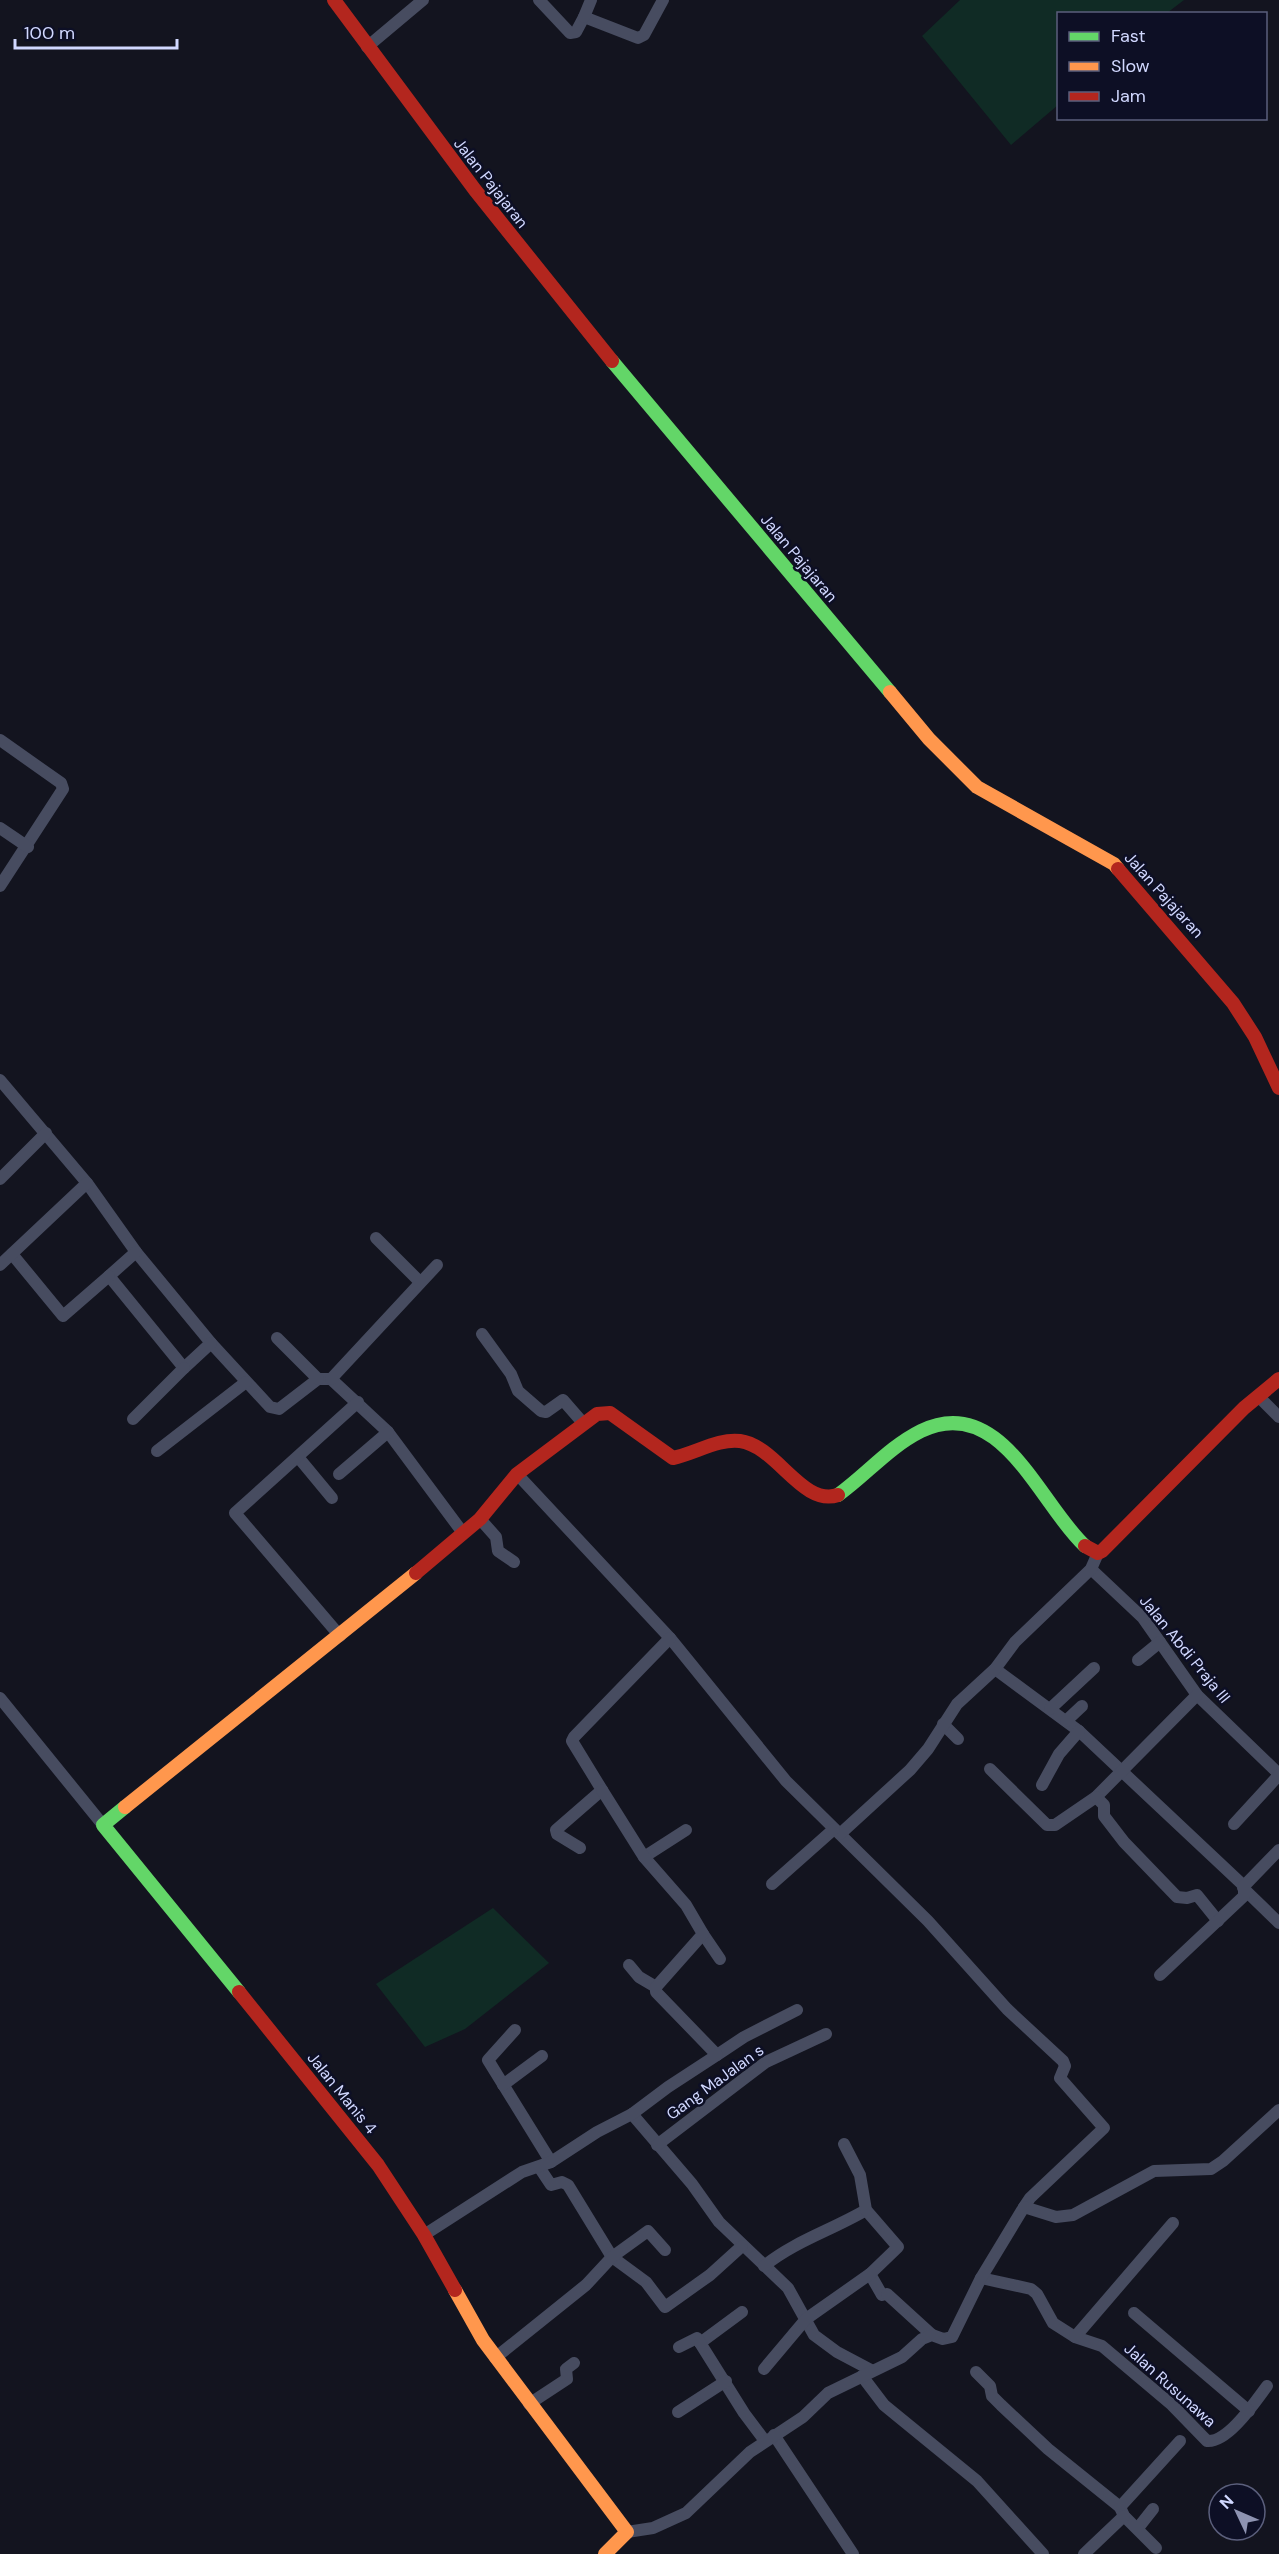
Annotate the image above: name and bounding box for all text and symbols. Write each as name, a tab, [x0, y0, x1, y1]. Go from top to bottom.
scale bar	[15, 12, 177, 50]
legend	[1057, 12, 1267, 120]
text: 100 m	[24, 21, 75, 45]
text: Fast	[1111, 24, 1146, 48]
text: Slow	[1111, 54, 1150, 78]
text: Jam	[1111, 84, 1146, 108]
street label: Jalan Pajajaran	[449, 134, 533, 232]
street label: Jalan Pajajaran	[756, 509, 842, 607]
street label: Jalan Pajajaran	[1120, 847, 1208, 943]
street label: Jalan Abdi Praja III	[1135, 1591, 1235, 1707]
street label: Gang MaJalan s	[662, 2039, 768, 2125]
street label: Jalan Manis 4	[302, 2048, 382, 2139]
street label: Jalan Rusunawa	[1120, 2338, 1220, 2432]
north arrow	[1207, 2482, 1267, 2542]
text: N	[1215, 2490, 1238, 2513]

